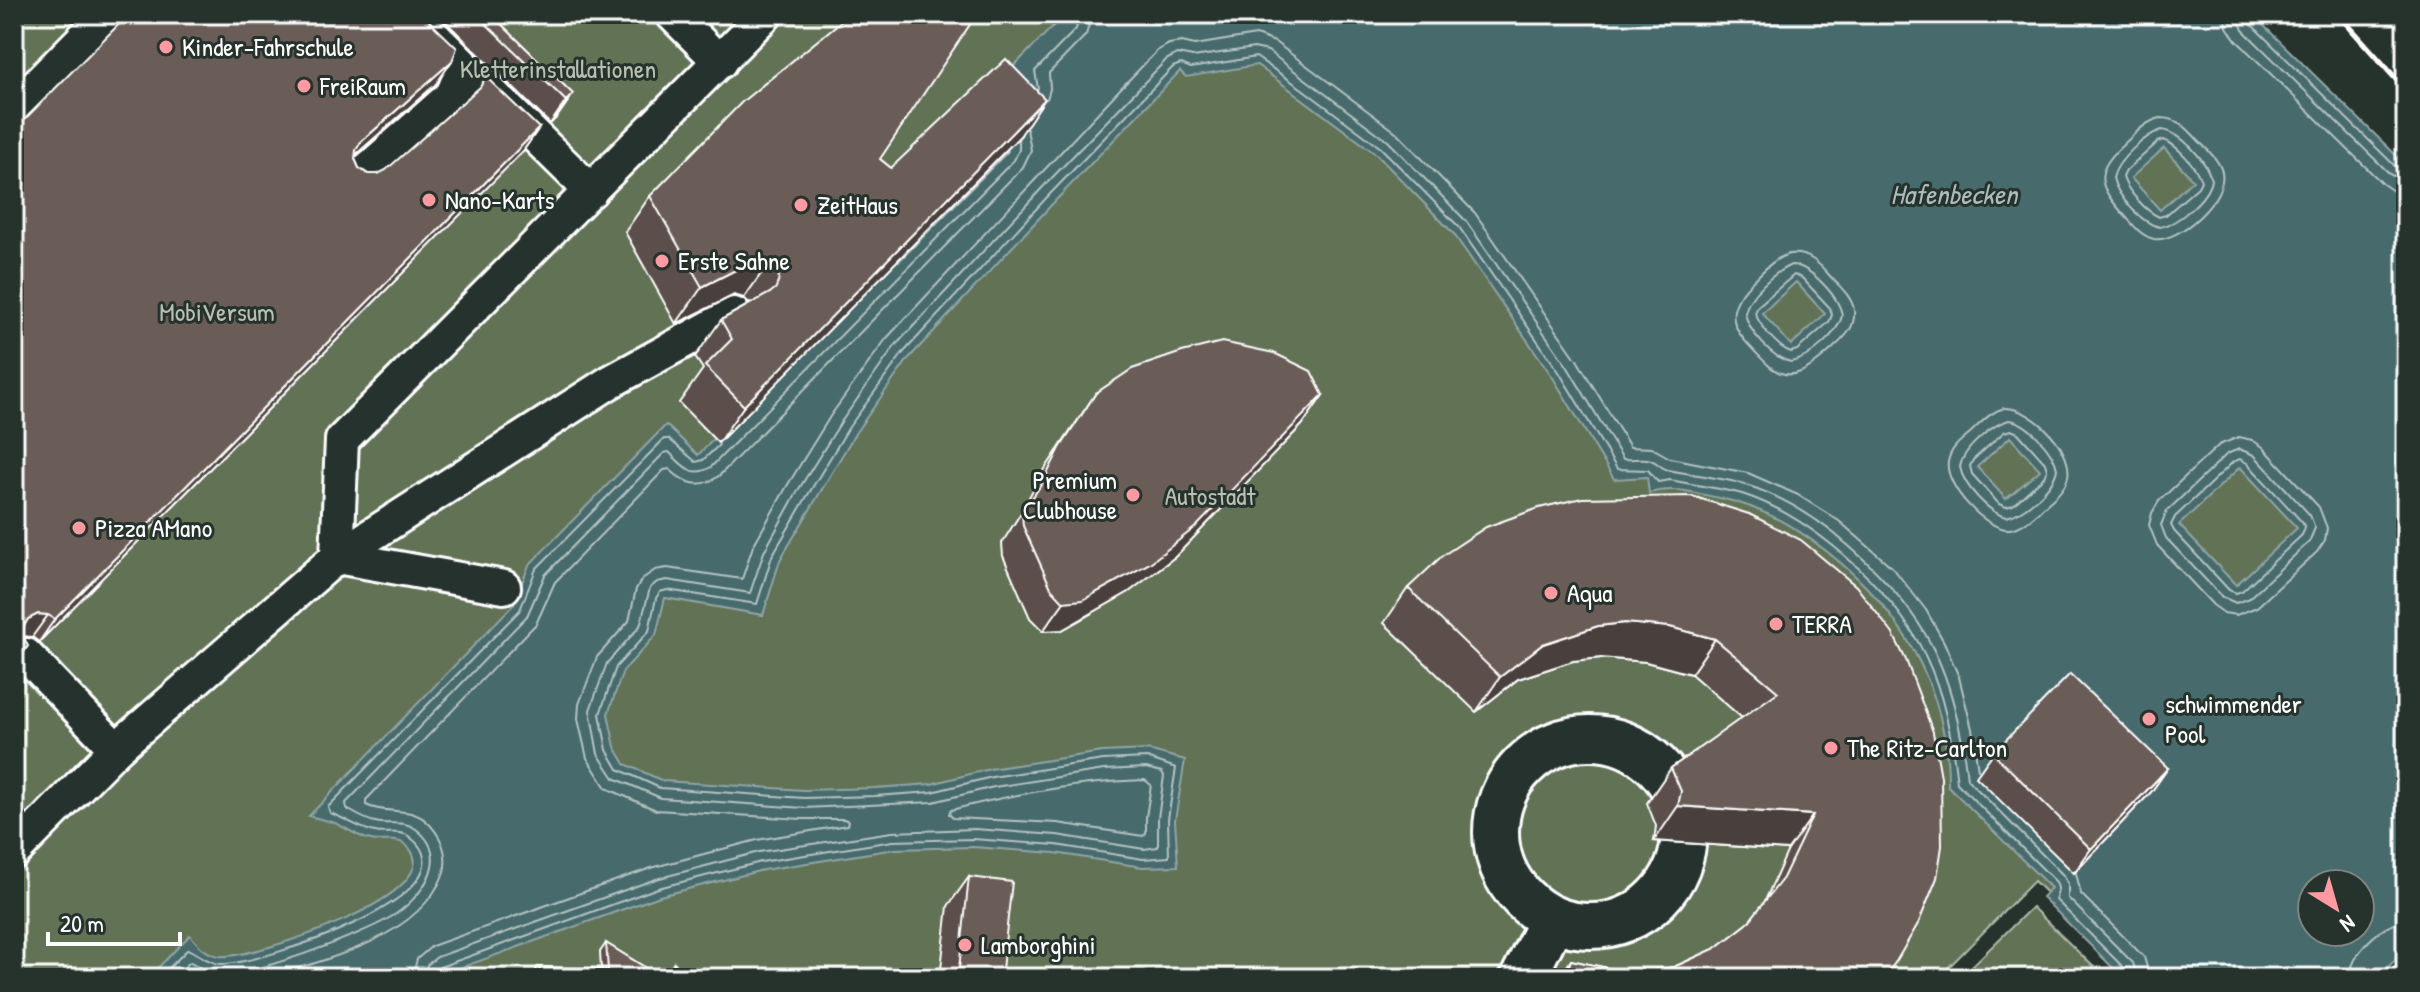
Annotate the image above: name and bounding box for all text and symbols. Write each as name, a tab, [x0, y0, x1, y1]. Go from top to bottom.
place label: Kinder-Fahrschule	[182, 29, 354, 64]
marker: Kinder-Fahrschule	[157, 38, 175, 56]
park label: Kletterinstallationen	[460, 51, 656, 86]
place label: FreiRaum	[319, 68, 406, 103]
marker: FreiRaum	[295, 77, 313, 95]
water label: Hafenbecken	[1891, 175, 2020, 213]
place label: Nano-Karts	[445, 182, 555, 217]
place label: ZeitHaus	[817, 187, 898, 222]
marker: Nano-Karts	[420, 191, 438, 209]
marker: ZeitHaus	[792, 196, 810, 214]
place label: Erste Sahne	[678, 243, 790, 278]
marker: Erste Sahne	[653, 252, 671, 270]
park label: MobiVersum	[159, 294, 275, 329]
place label: Premium Clubhouse	[1023, 462, 1117, 527]
park label: Autostadt	[1165, 478, 1256, 513]
marker: Premium Clubhouse	[1124, 486, 1142, 504]
place label: Pizza AMano	[95, 510, 212, 545]
marker: Pizza AMano	[70, 519, 88, 537]
place label: Aqua	[1567, 575, 1612, 610]
marker: Aqua	[1542, 584, 1560, 602]
place label: TERRA	[1792, 606, 1852, 641]
marker: TERRA	[1767, 615, 1785, 633]
place label: schwimmender Pool	[2165, 686, 2302, 751]
marker: schwimmender Pool	[2140, 710, 2158, 728]
place label: The Ritz-Carlton	[1847, 730, 2007, 765]
marker: The Ritz-Carlton	[1822, 739, 1840, 757]
north arrow	[2296, 868, 2376, 948]
scale bar	[48, 896, 180, 946]
text: 20 m	[60, 907, 104, 939]
text: N	[2334, 908, 2362, 940]
place label: Lamborghini	[981, 927, 1096, 962]
marker: Lamborghini	[956, 936, 974, 954]

